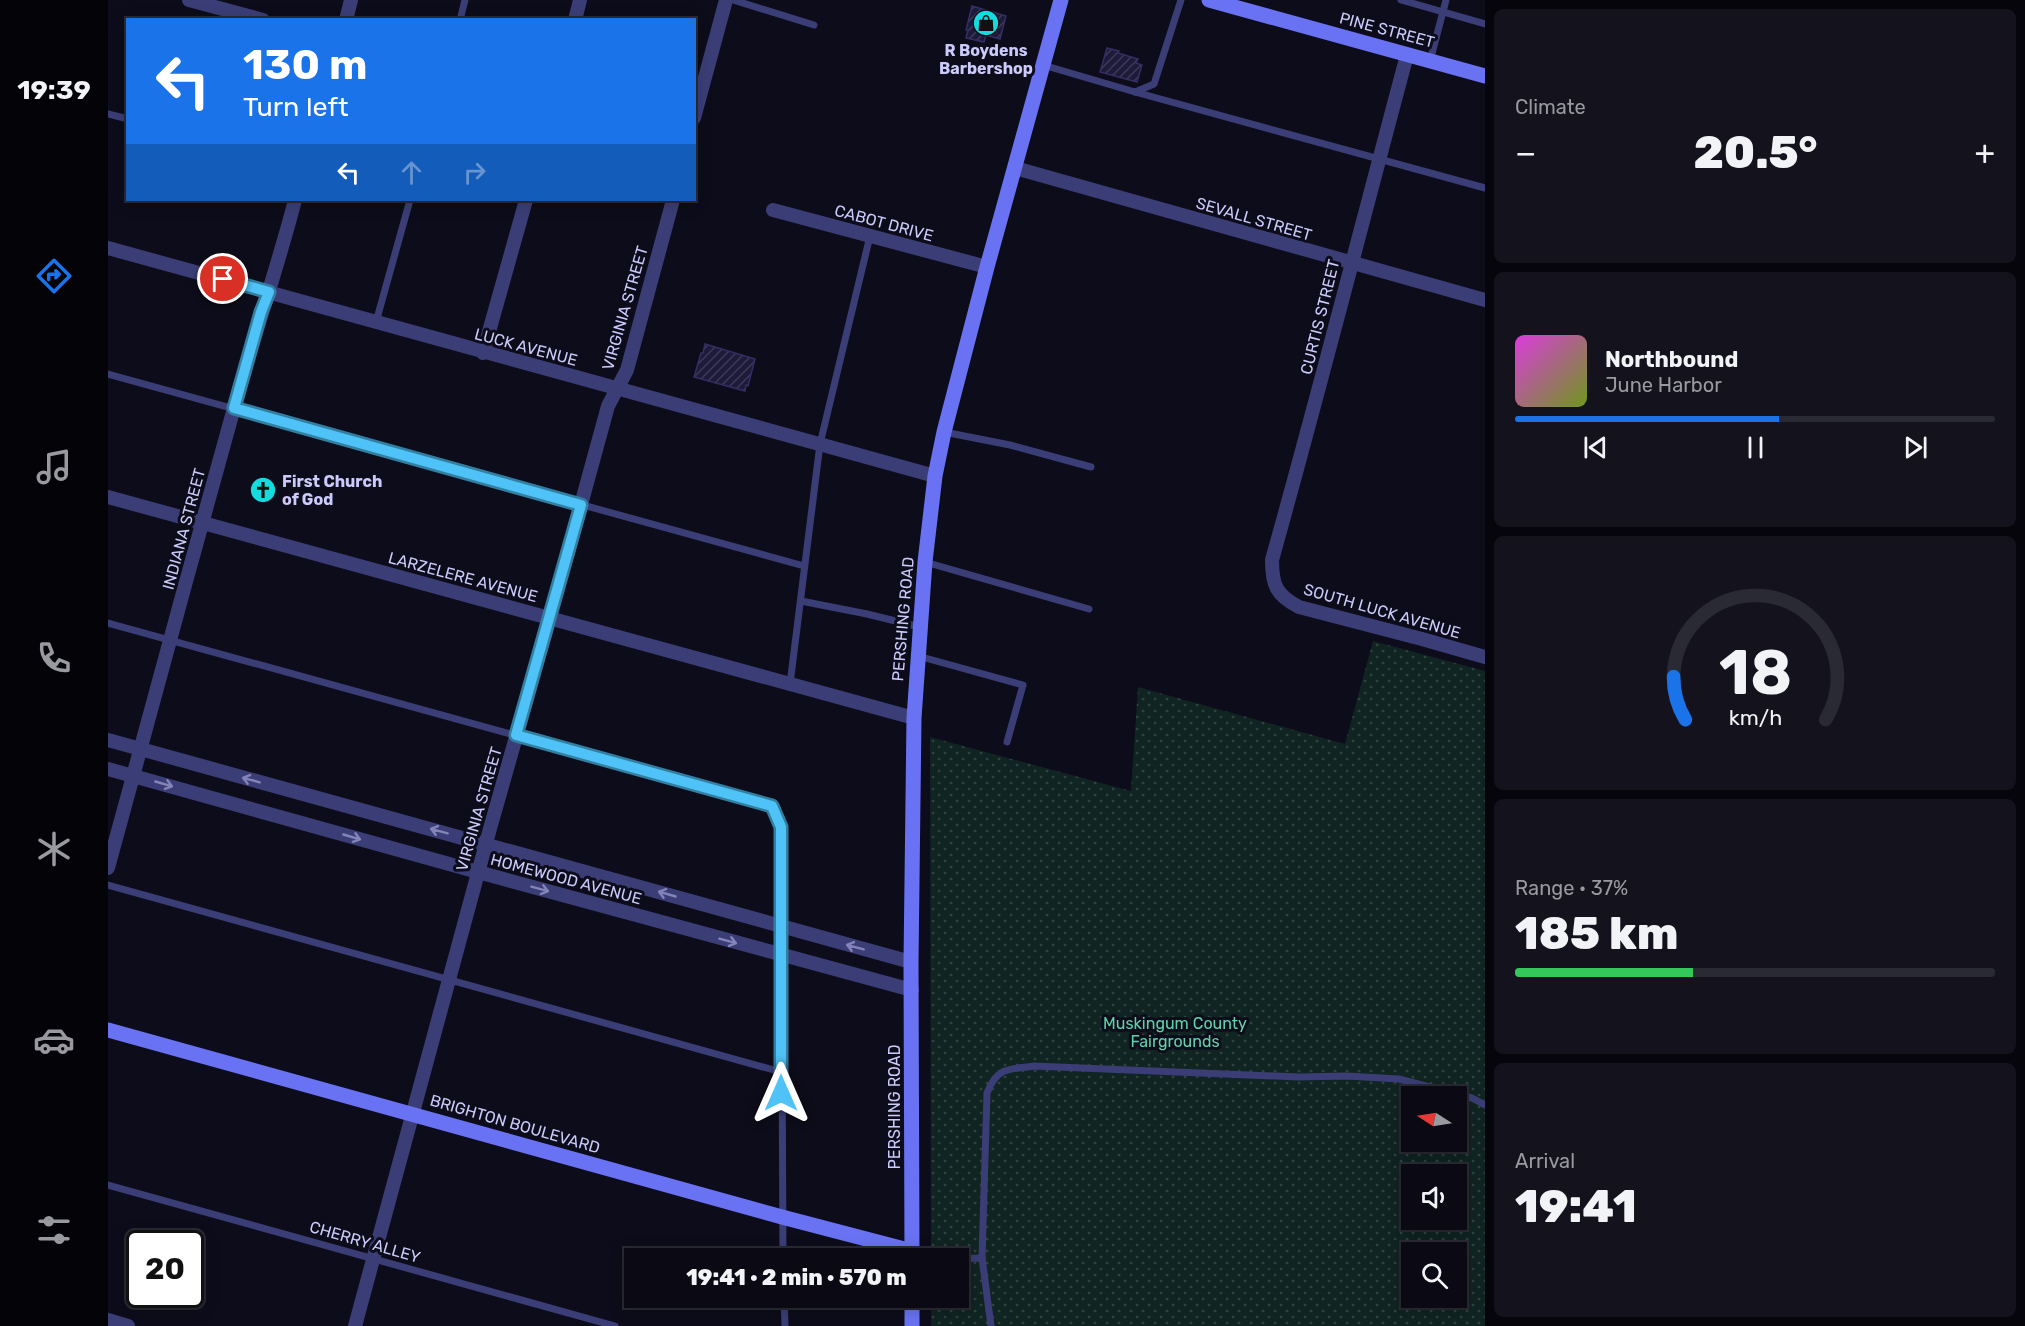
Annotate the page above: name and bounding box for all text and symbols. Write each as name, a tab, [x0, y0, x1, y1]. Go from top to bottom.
shop icon: R Boydens Barbershop	[971, 8, 1001, 38]
street label: PINE STREET	[1337, 8, 1437, 52]
text: 130 m	[243, 40, 368, 90]
place label: R Boydens Barbershop	[939, 41, 1033, 78]
icon: left	[144, 42, 222, 120]
text: 19:39	[17, 74, 91, 106]
text: Turn left	[243, 91, 348, 123]
text: Climate	[1515, 95, 1586, 119]
text: 20.5°	[1693, 126, 1818, 179]
text: −	[1515, 133, 1536, 172]
text: +	[1974, 133, 1995, 172]
icon: left	[332, 156, 365, 189]
icon: ahead	[395, 156, 428, 189]
icon: right	[458, 156, 491, 189]
street label: SEVALL STREET	[1194, 193, 1314, 245]
street label: CABOT DRIVE	[833, 201, 935, 245]
street label: VIRGINIA STREET	[598, 244, 652, 372]
pin	[197, 253, 248, 304]
icon: directions	[33, 255, 75, 297]
street label: CURTIS STREET	[1297, 257, 1343, 377]
icon: arrive	[206, 262, 239, 295]
street label: LUCK AVENUE	[472, 324, 580, 370]
text: Northbound	[1605, 346, 1738, 373]
text: June Harbor	[1605, 373, 1722, 397]
icon: previous	[1579, 431, 1612, 464]
icon: pause	[1739, 431, 1772, 464]
icon: next	[1899, 431, 1932, 464]
icon: music	[33, 446, 75, 488]
street label: INDIANA STREET	[159, 466, 209, 592]
place label: First Church of God	[282, 472, 382, 509]
church icon: First Church of God	[248, 475, 278, 505]
street label: LARZELERE AVENUE	[386, 548, 540, 606]
street label: PERSHING ROAD	[888, 556, 918, 682]
street label: SOUTH LUCK AVENUE	[1301, 579, 1463, 643]
text: 18	[1718, 636, 1792, 710]
icon: phone	[33, 637, 75, 679]
text: km/h	[1728, 705, 1782, 730]
street label: VIRGINIA STREET	[452, 745, 506, 873]
one-way arrow	[242, 773, 261, 785]
one-way arrow	[154, 779, 173, 790]
one-way arrow	[430, 825, 449, 836]
icon: climate	[33, 828, 75, 870]
one-way arrow	[342, 832, 361, 843]
street label: HOMEWOOD AVENUE	[488, 850, 644, 908]
text: Range · 37%	[1515, 876, 1628, 900]
one-way arrow	[530, 884, 549, 895]
one-way arrow	[658, 888, 677, 900]
text: 185 km	[1515, 907, 1678, 960]
one-way arrow	[718, 935, 737, 947]
one-way arrow	[846, 940, 865, 952]
park label: Muskingum County Fairgrounds	[1103, 1014, 1247, 1051]
icon: car	[33, 1019, 75, 1061]
street label: PERSHING ROAD	[885, 1045, 904, 1169]
position arrow	[749, 1061, 813, 1125]
north arrow	[1401, 1086, 1467, 1152]
map controls	[1401, 1086, 1467, 1308]
street label: BRIGHTON BOULEVARD	[428, 1091, 602, 1157]
text: Arrival	[1515, 1149, 1575, 1173]
button: sound	[1401, 1164, 1467, 1230]
text: 19:41	[1515, 1180, 1637, 1233]
icon: filters	[33, 1209, 75, 1251]
street label: CHERRY ALLEY	[307, 1217, 423, 1267]
speed limit sign: 20	[126, 1230, 204, 1308]
button: search	[1401, 1242, 1467, 1308]
text: 19:41 · 2 min · 570 m	[686, 1264, 907, 1291]

